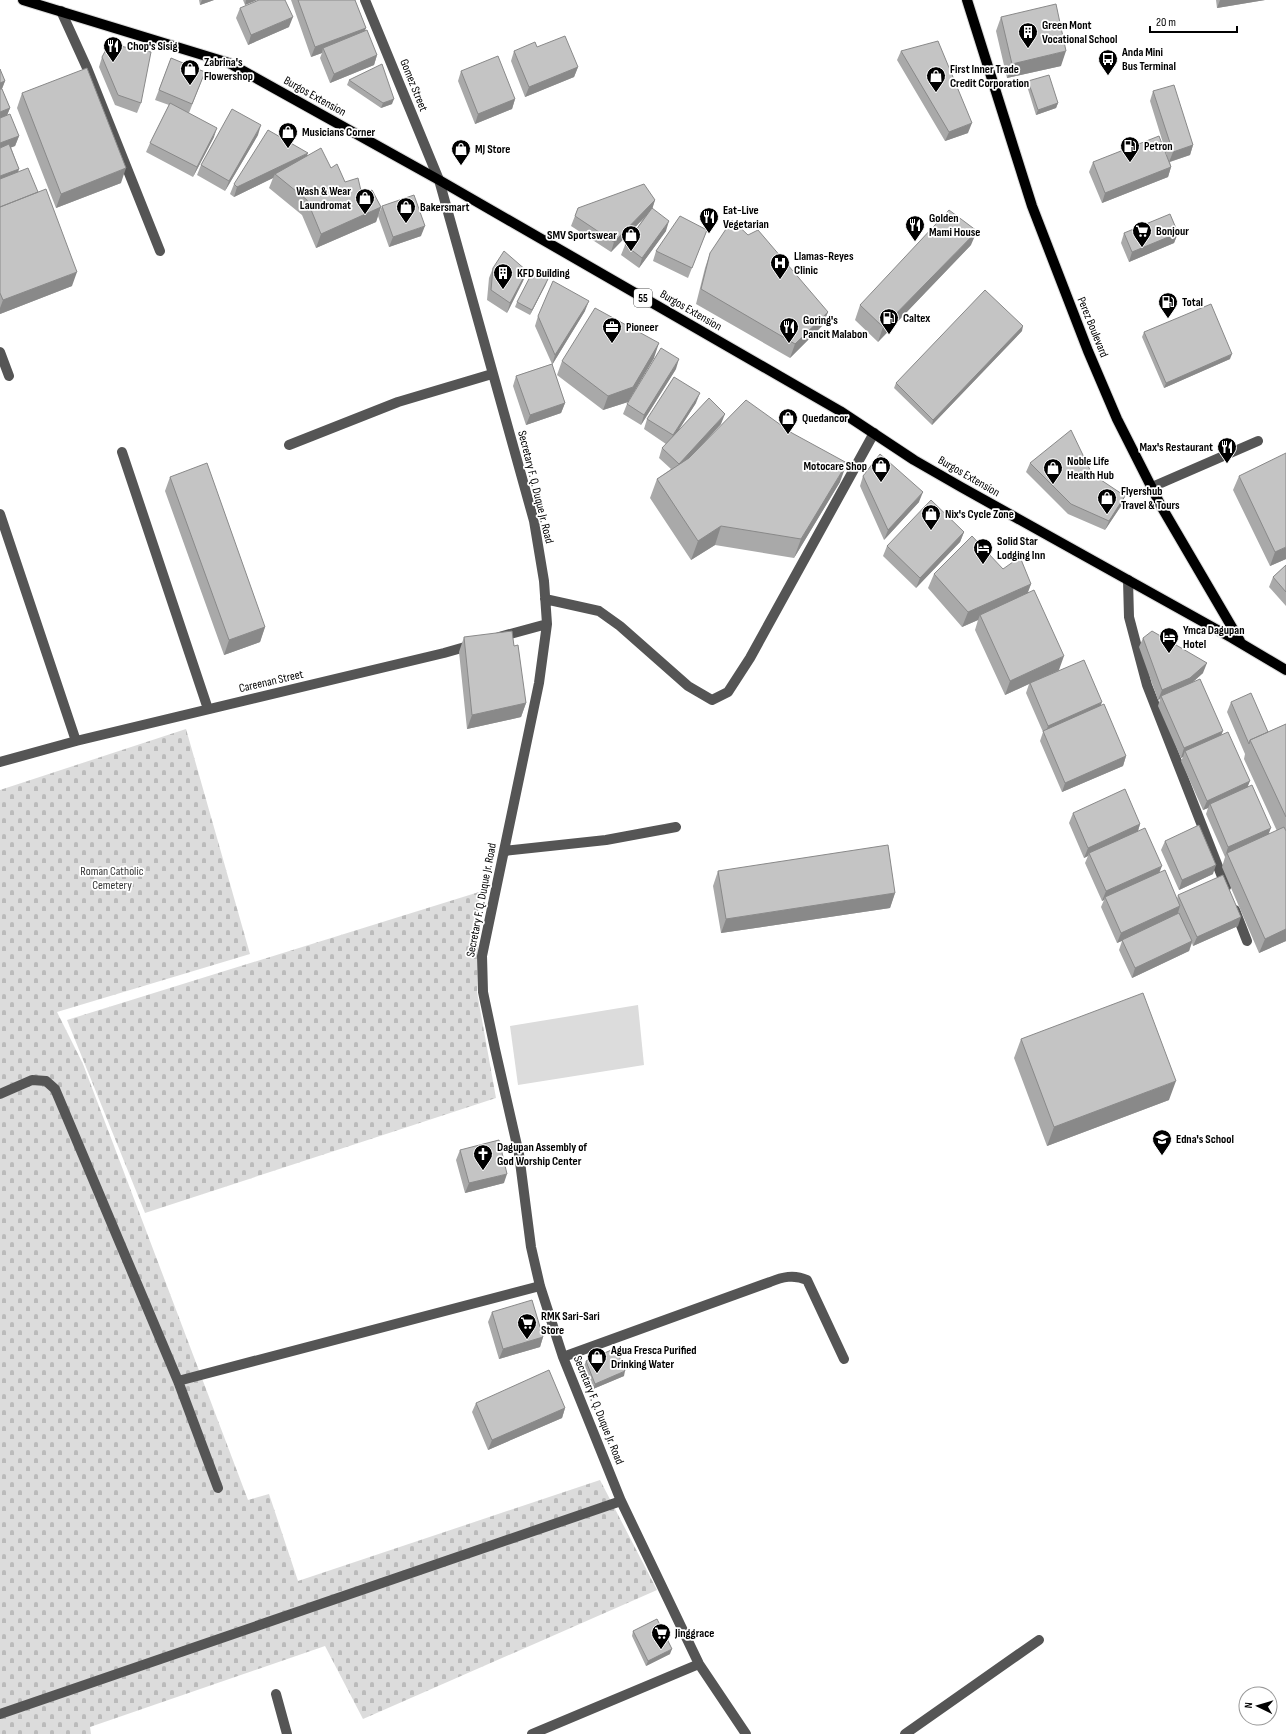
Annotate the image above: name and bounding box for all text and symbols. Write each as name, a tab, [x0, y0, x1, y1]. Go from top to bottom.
scale bar	[1150, 8, 1237, 34]
text: 20 m	[1156, 15, 1176, 30]
place label: Green Mont Vocational School	[1042, 18, 1117, 47]
building icon: Green Mont Vocational School	[1017, 21, 1039, 49]
restaurant icon: Chop's Sisig	[102, 35, 124, 63]
place label: Chop's Sisig	[127, 39, 178, 54]
place label: Anda Mini Bus Terminal	[1121, 45, 1176, 74]
bus stop icon: Anda Mini Bus Terminal	[1097, 48, 1119, 76]
place label: Zabrina's Flowershop	[204, 55, 253, 84]
street label: Gomez Street	[396, 57, 431, 114]
shop icon: Zabrina's Flowershop	[179, 58, 201, 86]
place label: First Inner Trade Credit Corporation	[950, 62, 1029, 91]
shop icon: First Inner Trade Credit Corporation	[925, 65, 947, 93]
street label: Burgos Extension	[281, 73, 349, 120]
shop icon: Musicians Corner	[277, 121, 299, 149]
place label: Musicians Corner	[302, 125, 376, 140]
fuel station icon: Petron	[1119, 135, 1141, 163]
shop icon: MJ Store	[450, 138, 472, 166]
place label: Petron	[1144, 139, 1173, 154]
place label: MJ Store	[475, 142, 510, 157]
place label: Wash & Wear Laundromat	[296, 184, 351, 213]
shop icon: Wash & Wear Laundromat	[354, 187, 376, 215]
shop icon: Bakersmart	[395, 196, 417, 224]
place label: Bakersmart	[420, 200, 470, 215]
place label: Eat-Live Vegetarian	[723, 203, 769, 232]
restaurant icon: Eat-Live Vegetarian	[698, 206, 720, 234]
place label: Golden Mami House	[929, 211, 980, 240]
restaurant icon: Golden Mami House	[904, 214, 926, 242]
supermarket icon: Bonjour	[1131, 220, 1153, 248]
shop icon: SMV Sportswear	[620, 224, 642, 252]
place label: Bonjour	[1156, 224, 1189, 239]
place label: SMV Sportswear	[547, 228, 617, 243]
place label: Llamas-Reyes Clinic	[794, 249, 854, 278]
hospital icon: Llamas-Reyes Clinic	[769, 252, 791, 280]
building icon: KFD Building	[492, 262, 514, 290]
place label: KFD Building	[517, 266, 570, 281]
street label: Burgos Extension	[657, 287, 724, 334]
road number: 55	[634, 289, 652, 307]
fuel station icon: Total	[1157, 291, 1179, 319]
street label: Perez Boulevard	[1074, 295, 1111, 360]
place label: Total	[1182, 295, 1203, 310]
fuel station icon: Caltex	[878, 307, 900, 335]
place label: Caltex	[903, 311, 930, 326]
place label: Goring's Pancit Malabon	[803, 313, 867, 342]
office icon: Pioneer	[601, 316, 623, 344]
restaurant icon: Goring's Pancit Malabon	[778, 316, 800, 344]
place label: Pioneer	[626, 320, 659, 335]
shop icon: Quedancor	[777, 407, 799, 435]
place label: Quedancor	[802, 411, 848, 426]
street label: Secretary F. Q. Duque Jr. Road	[514, 429, 557, 545]
restaurant icon: Max's Restaurant	[1216, 436, 1238, 464]
place label: Max's Restaurant	[1139, 440, 1213, 455]
street label: Burgos Extension	[935, 453, 1002, 500]
place label: Noble Life Health Hub	[1067, 454, 1114, 483]
shop icon: Motocare Shop	[870, 455, 892, 483]
shop icon: Noble Life Health Hub	[1042, 457, 1064, 485]
place label: Motocare Shop	[803, 459, 867, 474]
place label: Flyershub Travel & Tours	[1121, 484, 1180, 513]
shop icon: Flyershub Travel & Tours	[1096, 487, 1118, 515]
shop icon: Nix's Cycle Zone	[920, 503, 942, 531]
place label: Nix's Cycle Zone	[945, 507, 1014, 522]
place label: Solid Star Lodging Inn	[997, 534, 1045, 563]
hotel icon: Solid Star Lodging Inn	[972, 537, 994, 565]
place label: Ymca Dagupan Hotel	[1183, 623, 1245, 652]
hotel icon: Ymca Dagupan Hotel	[1158, 626, 1180, 654]
street label: Careenan Street	[238, 667, 305, 696]
street label: Secretary F. Q. Duque Jr. Road	[463, 842, 500, 958]
park label: Roman Catholic Cemetery	[80, 864, 144, 893]
school or university icon: Edna's School	[1151, 1128, 1173, 1156]
place label: Edna's School	[1176, 1132, 1234, 1147]
place label: Dagupan Assembly of God Worship Center	[497, 1140, 587, 1169]
church icon: Dagupan Assembly of God Worship Center	[472, 1143, 494, 1171]
place label: RMK Sari-Sari Store	[541, 1309, 600, 1338]
supermarket icon: RMK Sari-Sari Store	[516, 1312, 538, 1340]
place label: Agua Fresca Purified Drinking Water	[610, 1343, 697, 1372]
shop icon: Agua Fresca Purified Drinking Water	[586, 1346, 608, 1374]
street label: Secretary F. Q. Duque Jr. Road	[570, 1354, 627, 1467]
supermarket icon: Jinggrace	[650, 1622, 672, 1650]
place label: Jinggrace	[674, 1626, 714, 1641]
north arrow	[1238, 1686, 1278, 1726]
text: N	[1242, 1702, 1255, 1709]

